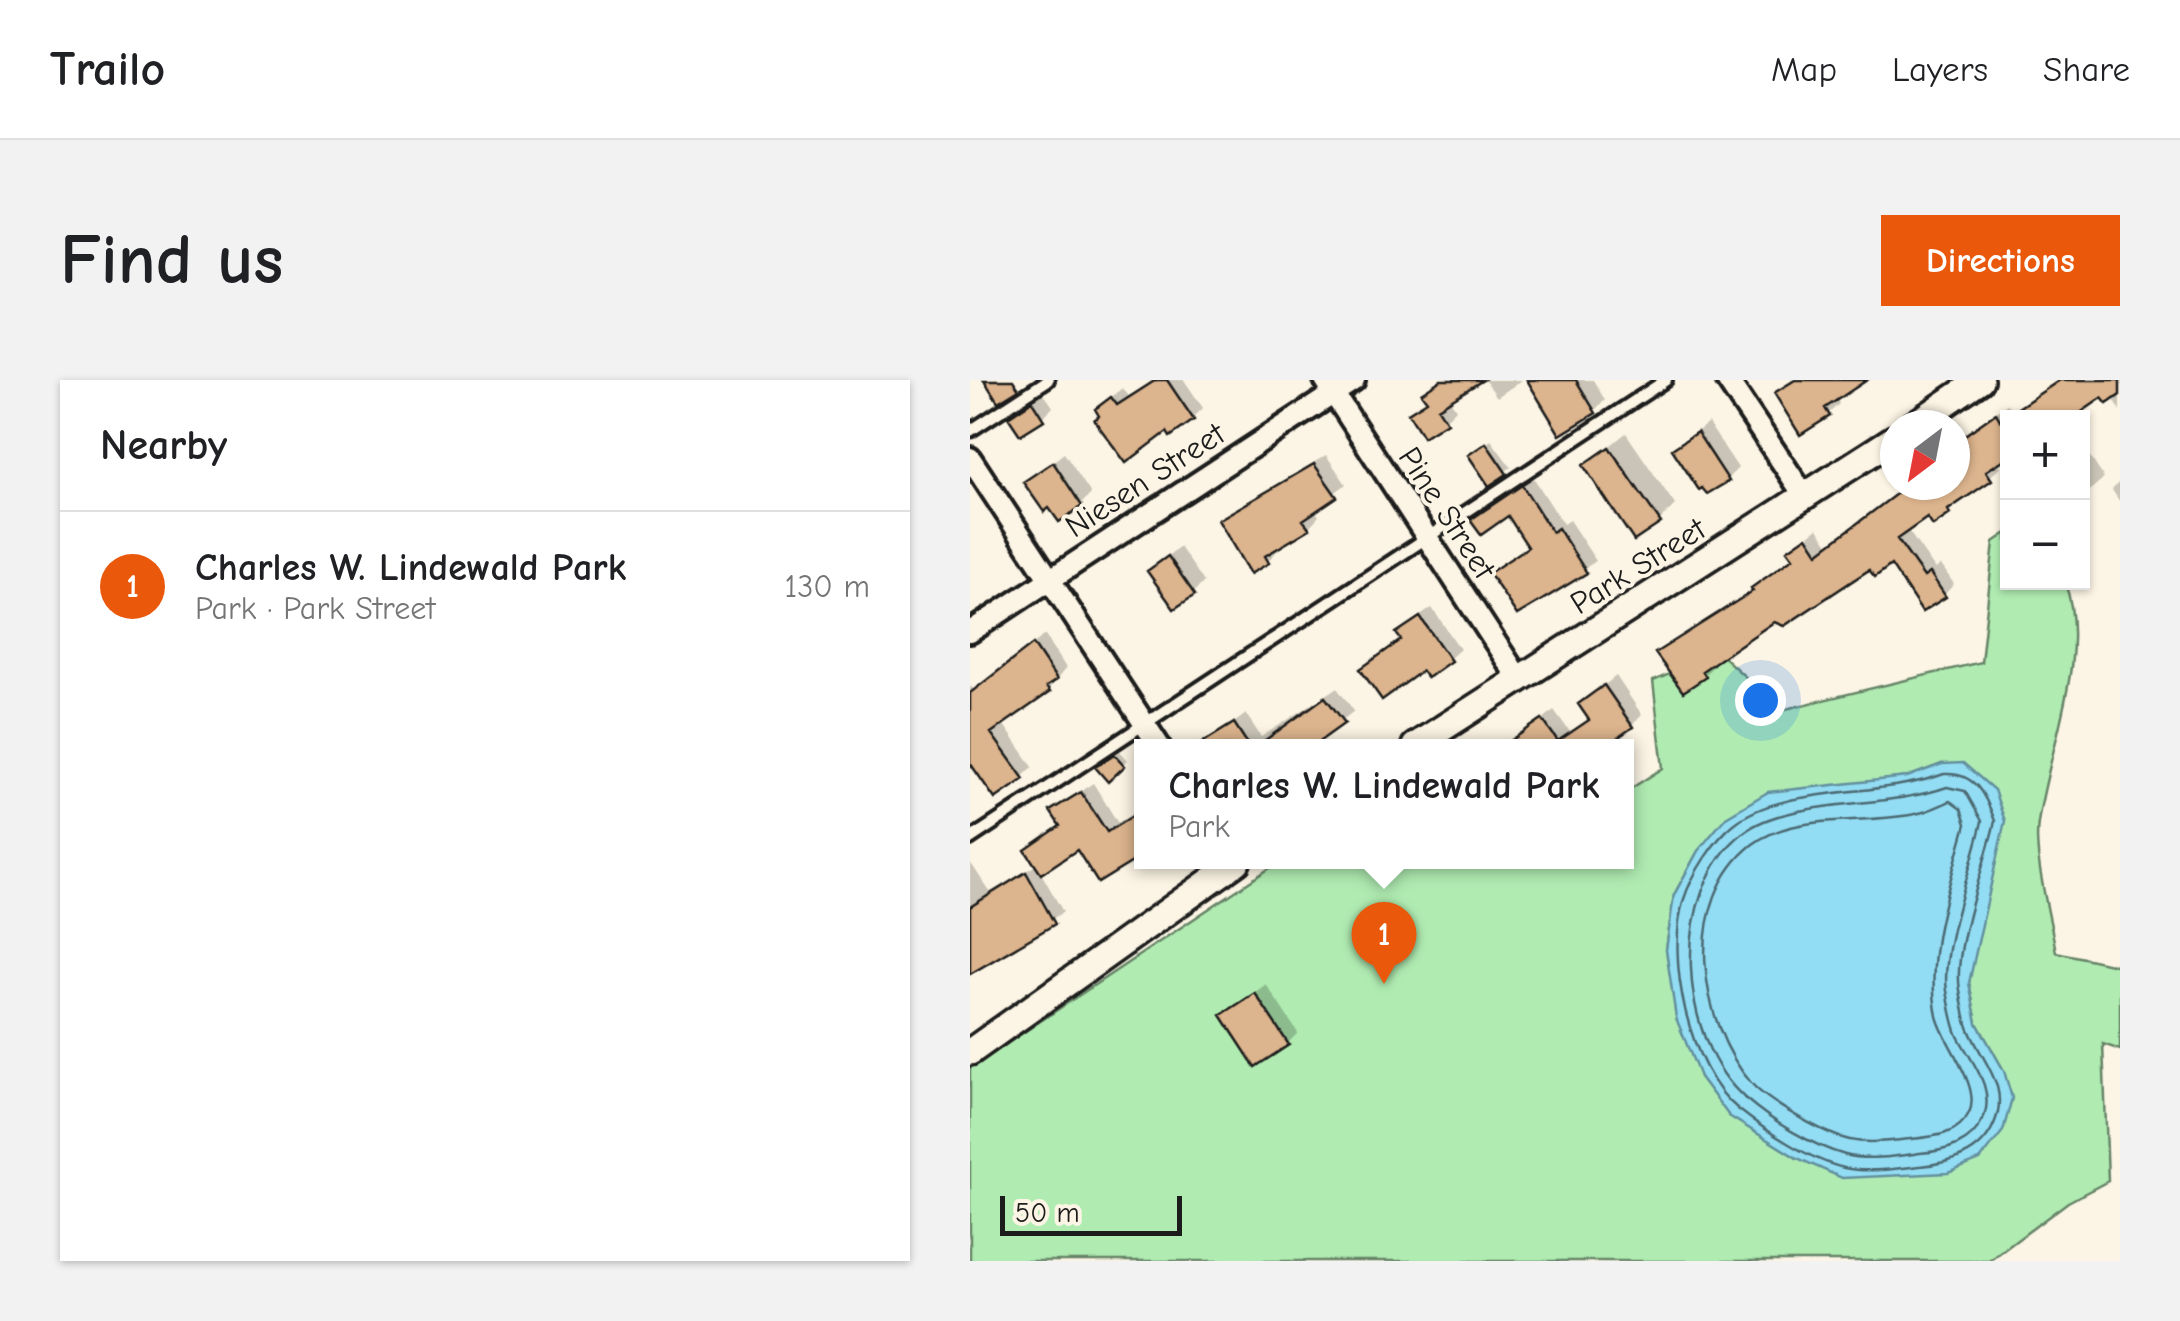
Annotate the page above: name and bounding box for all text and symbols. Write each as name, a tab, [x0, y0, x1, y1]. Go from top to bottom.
text: Trailo	[50, 42, 165, 97]
text: Map	[1771, 49, 1837, 90]
text: Layers	[1892, 49, 1988, 90]
text: Share	[2043, 49, 2130, 90]
button: Directions	[1881, 215, 2120, 306]
text: Find us	[60, 220, 283, 301]
north arrow	[1880, 410, 1970, 500]
map controls	[2000, 410, 2090, 590]
button: +	[2000, 410, 2090, 500]
street label: Niesen Street	[1059, 414, 1232, 545]
text: Nearby	[100, 421, 227, 470]
street label: Pine Street	[1391, 440, 1504, 587]
button: −	[2000, 500, 2090, 590]
street label: Park Street	[1564, 510, 1713, 622]
text: Charles W. Lindewald Park	[195, 546, 626, 590]
text: 1	[126, 568, 139, 605]
text: 130 m	[784, 568, 870, 605]
text: Park · Park Street	[195, 590, 435, 627]
your location	[1735, 675, 1786, 726]
popup	[1134, 739, 1634, 869]
text: Charles W. Lindewald Park	[1168, 764, 1600, 808]
text: Park	[1168, 808, 1230, 845]
pin: 1	[1352, 902, 1416, 984]
scale bar	[1000, 1191, 1182, 1236]
text: 50 m	[1015, 1197, 1080, 1229]

